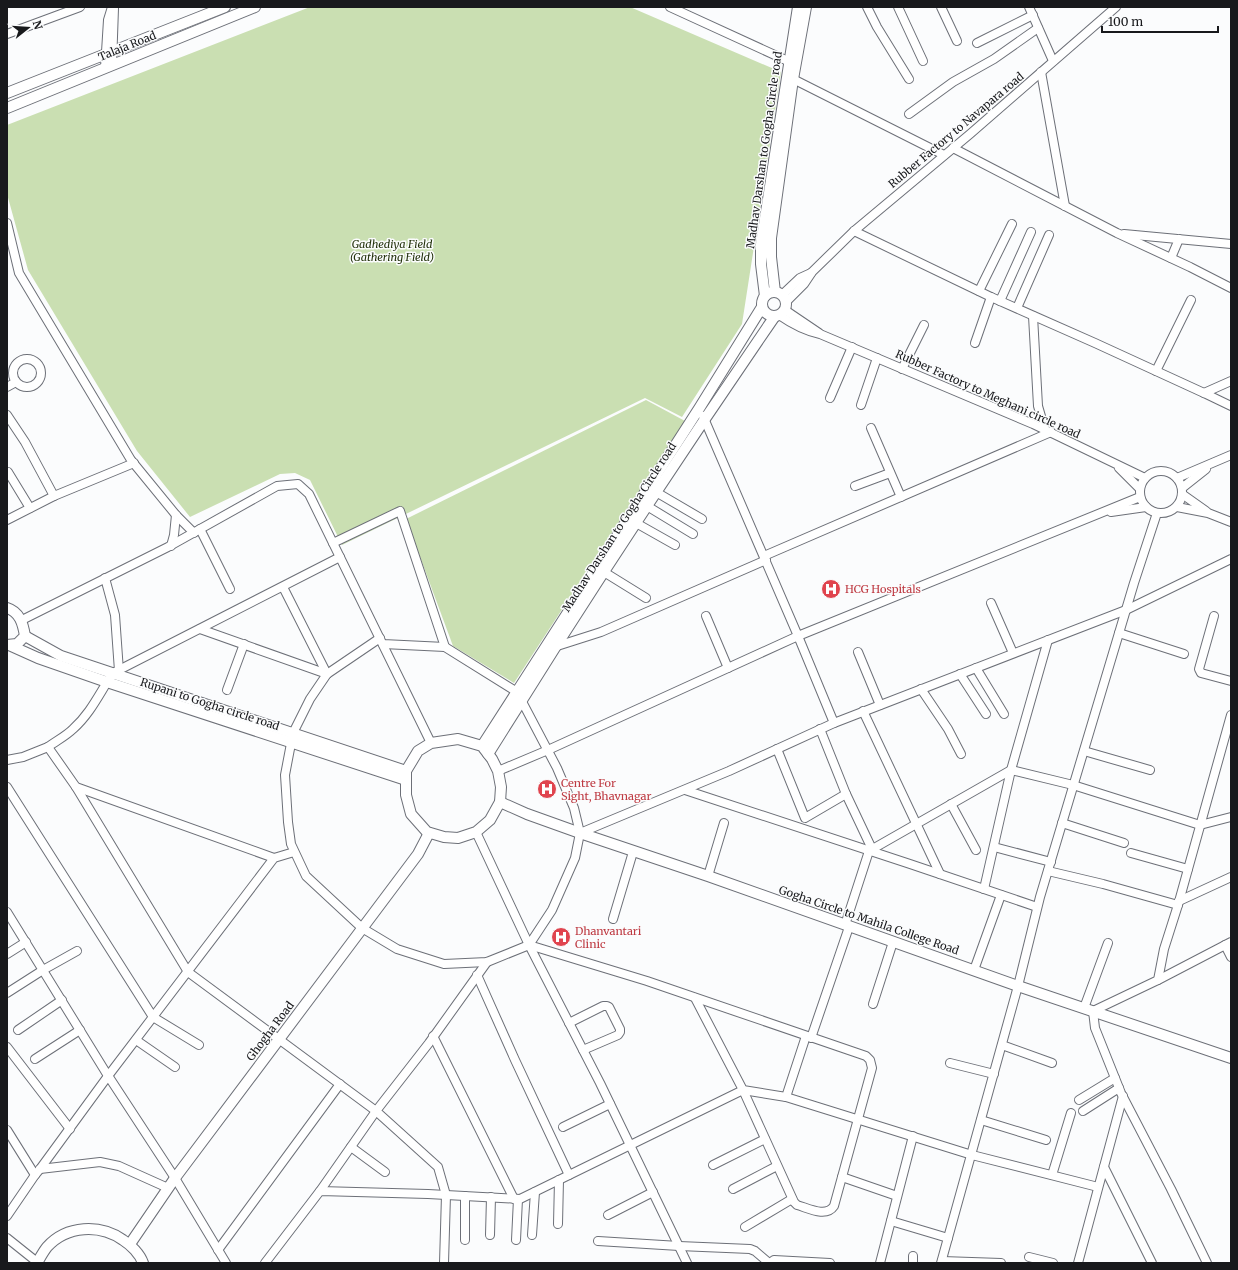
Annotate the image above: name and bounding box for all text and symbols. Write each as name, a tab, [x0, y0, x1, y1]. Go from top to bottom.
north arrow	[8, 8, 48, 48]
scale bar	[1102, 8, 1218, 34]
text: 100 m	[1108, 14, 1143, 29]
text: N	[30, 19, 46, 32]
street label: Talaja Road	[96, 28, 158, 64]
street label: Madhav Darshan to Gogha Circle road	[743, 50, 785, 250]
street label: Rubber Factory to Navapara road	[885, 69, 1027, 191]
park label: Gadhediya Field (Gathering Field)	[350, 237, 434, 264]
street label: Rubber Factory to Meghani circle road	[893, 347, 1083, 441]
street label: Madhav Darshan to Gogha Circle road	[559, 439, 679, 614]
hospital icon: HCG Hospitals	[820, 578, 842, 600]
place label: HCG Hospitals	[845, 582, 921, 596]
street label: Rupani to Gogha circle road	[139, 675, 282, 733]
place label: Centre For Sight, Bhavnagar	[561, 776, 651, 803]
hospital icon: Centre For Sight, Bhavnagar	[536, 778, 558, 800]
street label: Gogha Circle to Mahila College Road	[777, 882, 961, 958]
place label: Dhanvantari Clinic	[575, 924, 642, 951]
hospital icon: Dhanvantari Clinic	[550, 926, 572, 948]
street label: Ghogha Road	[243, 998, 297, 1063]

